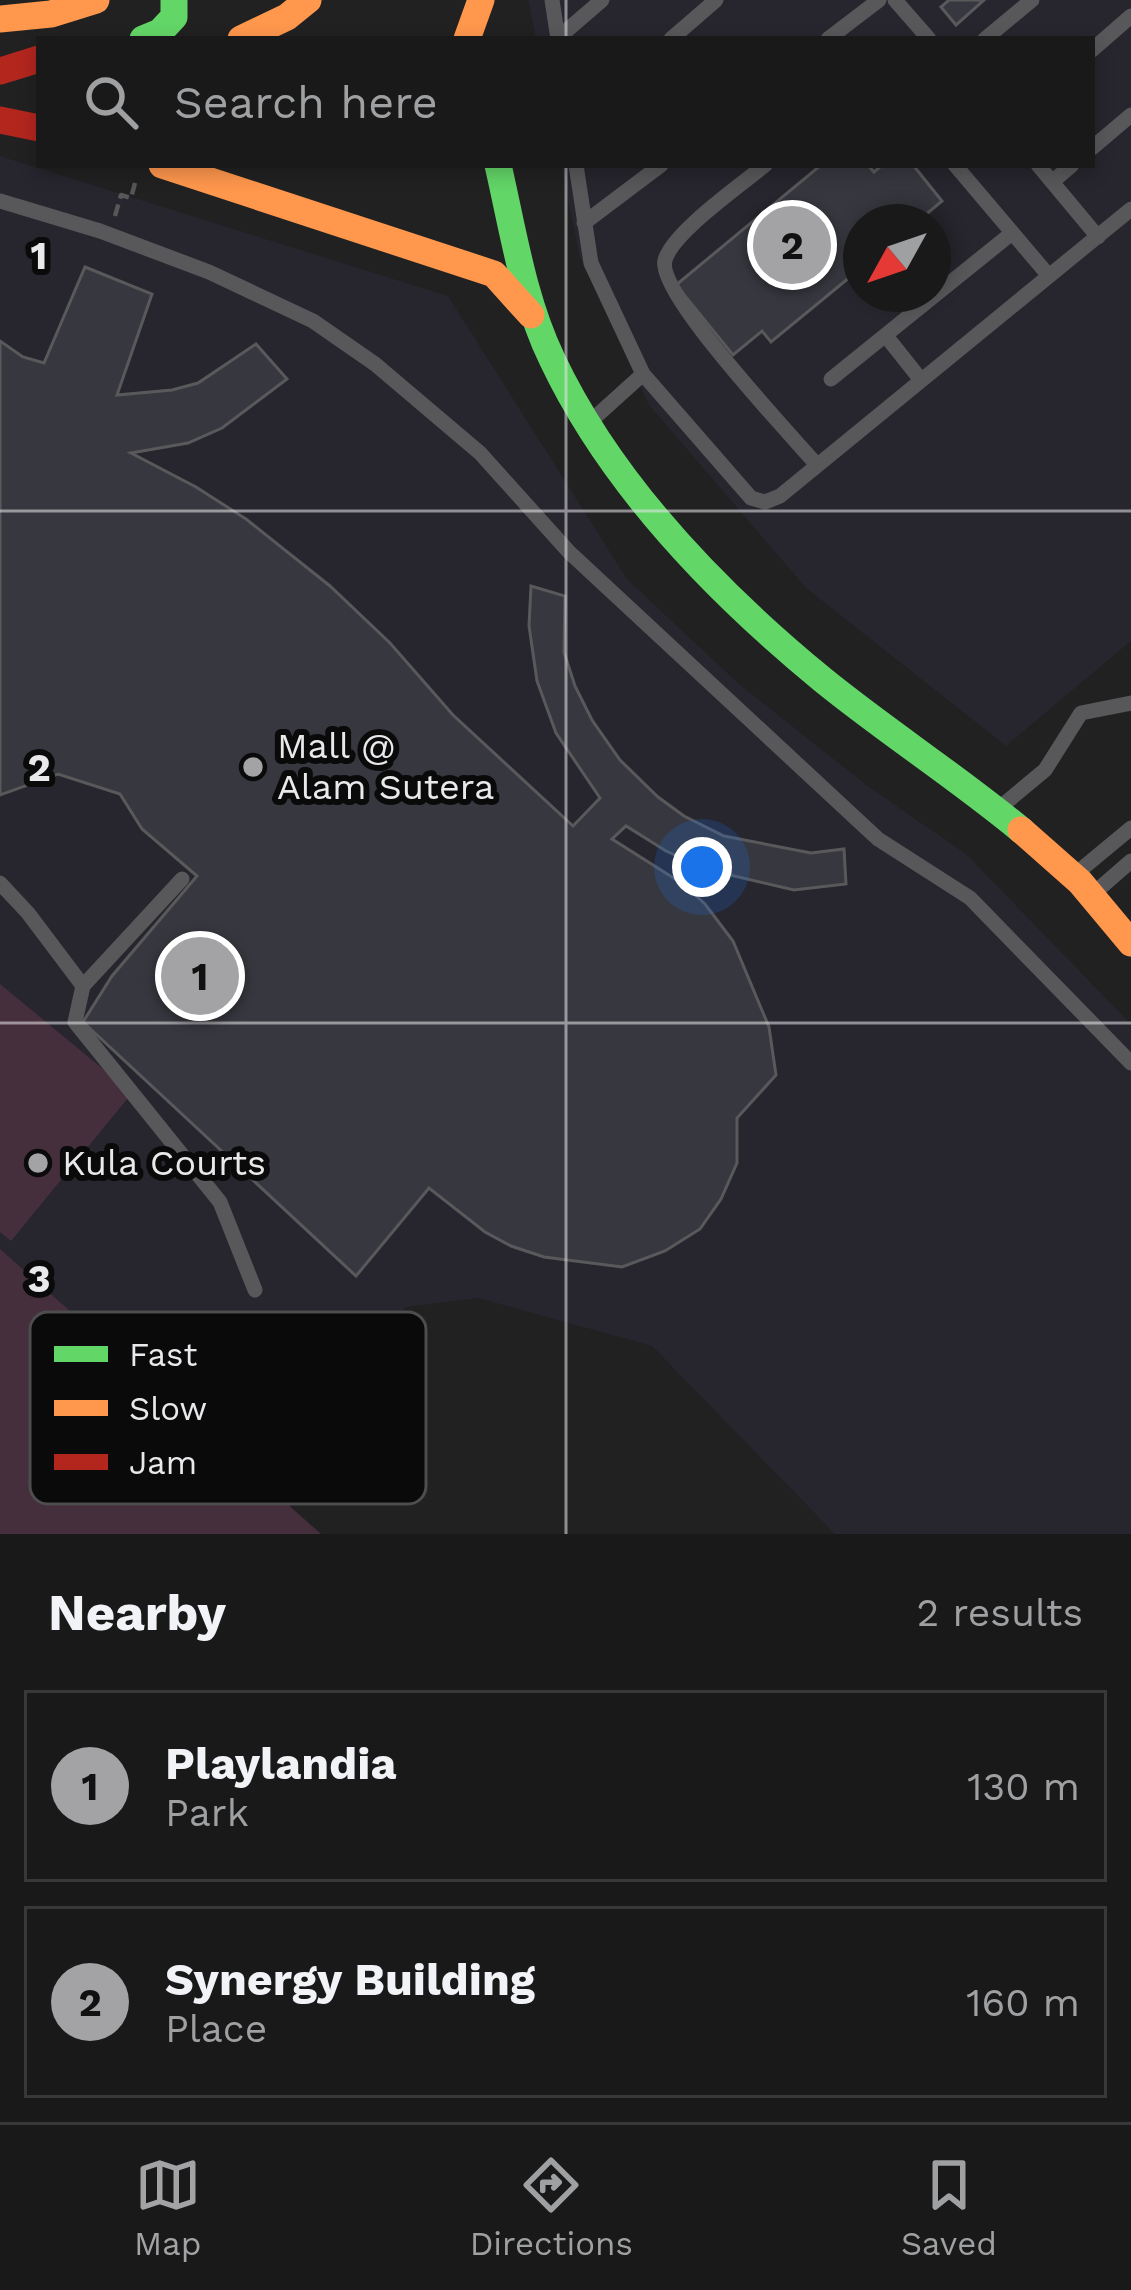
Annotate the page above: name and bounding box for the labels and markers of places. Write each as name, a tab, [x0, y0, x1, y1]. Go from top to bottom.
pin: 2	[753, 200, 831, 290]
place label: Mall @ Alam Sutera	[277, 725, 494, 808]
marker: Mall @ Alam Sutera	[240, 754, 266, 780]
pin: 1	[161, 931, 239, 1021]
place label: Kula Courts	[62, 1142, 266, 1184]
marker: Kula Courts	[25, 1150, 51, 1176]

